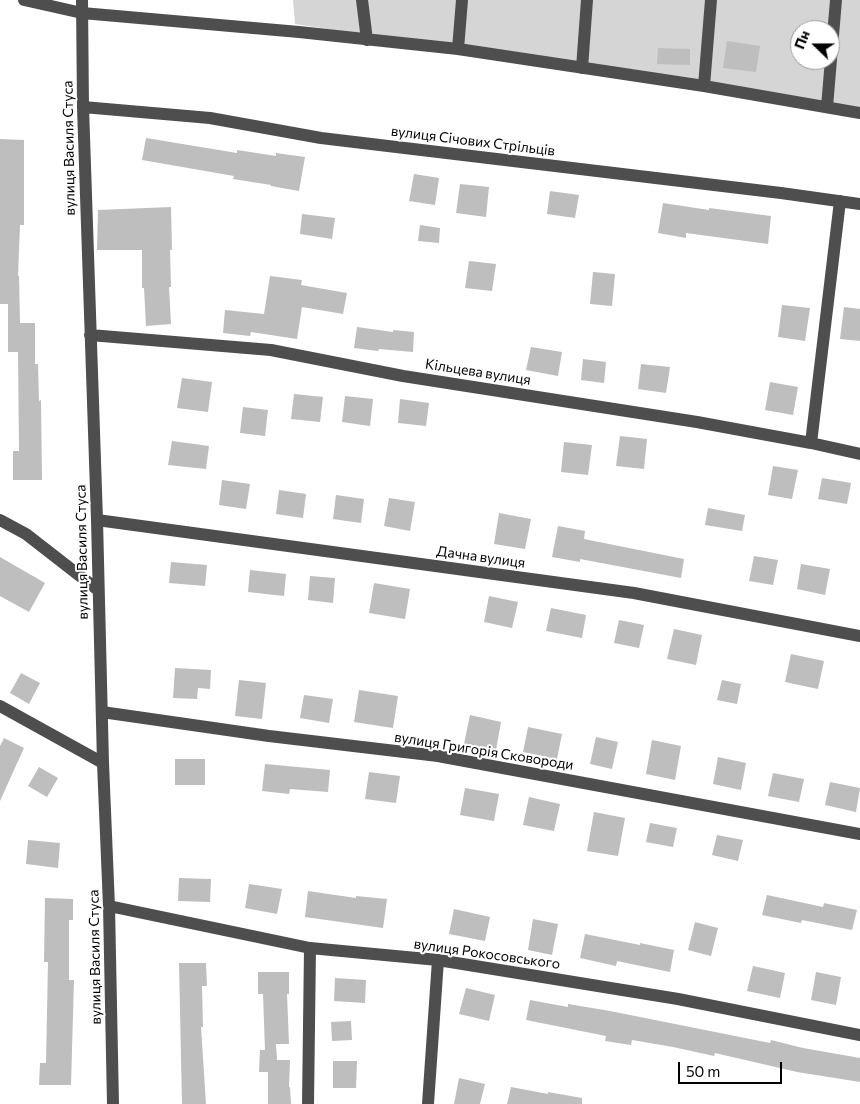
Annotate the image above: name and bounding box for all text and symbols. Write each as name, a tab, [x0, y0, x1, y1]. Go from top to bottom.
north arrow	[790, 20, 840, 70]
text: Пн	[790, 28, 813, 51]
street label: вулиця Василя Стуса	[59, 80, 79, 216]
street label: вулиця Січових Стрільців	[390, 123, 556, 159]
street label: Кільцева вулиця	[424, 355, 532, 389]
street label: вулиця Василя Стуса	[72, 484, 92, 620]
street label: Дачна вулиця	[436, 542, 526, 572]
street label: вулиця Григорія Сковороди	[393, 729, 575, 773]
street label: вулиця Василя Стуса	[85, 889, 105, 1025]
street label: вулиця Рокосовського	[413, 935, 561, 973]
scale bar	[680, 1052, 784, 1084]
text: 50 m	[686, 1062, 720, 1080]

